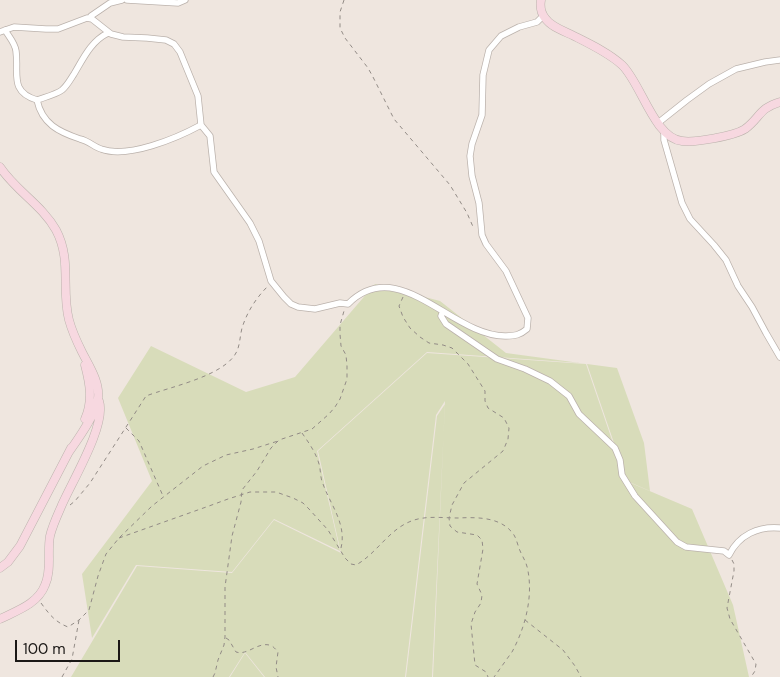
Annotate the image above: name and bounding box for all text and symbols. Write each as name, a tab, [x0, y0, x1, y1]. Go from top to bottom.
scale bar	[18, 630, 122, 662]
text: 100 m	[23, 639, 66, 659]

